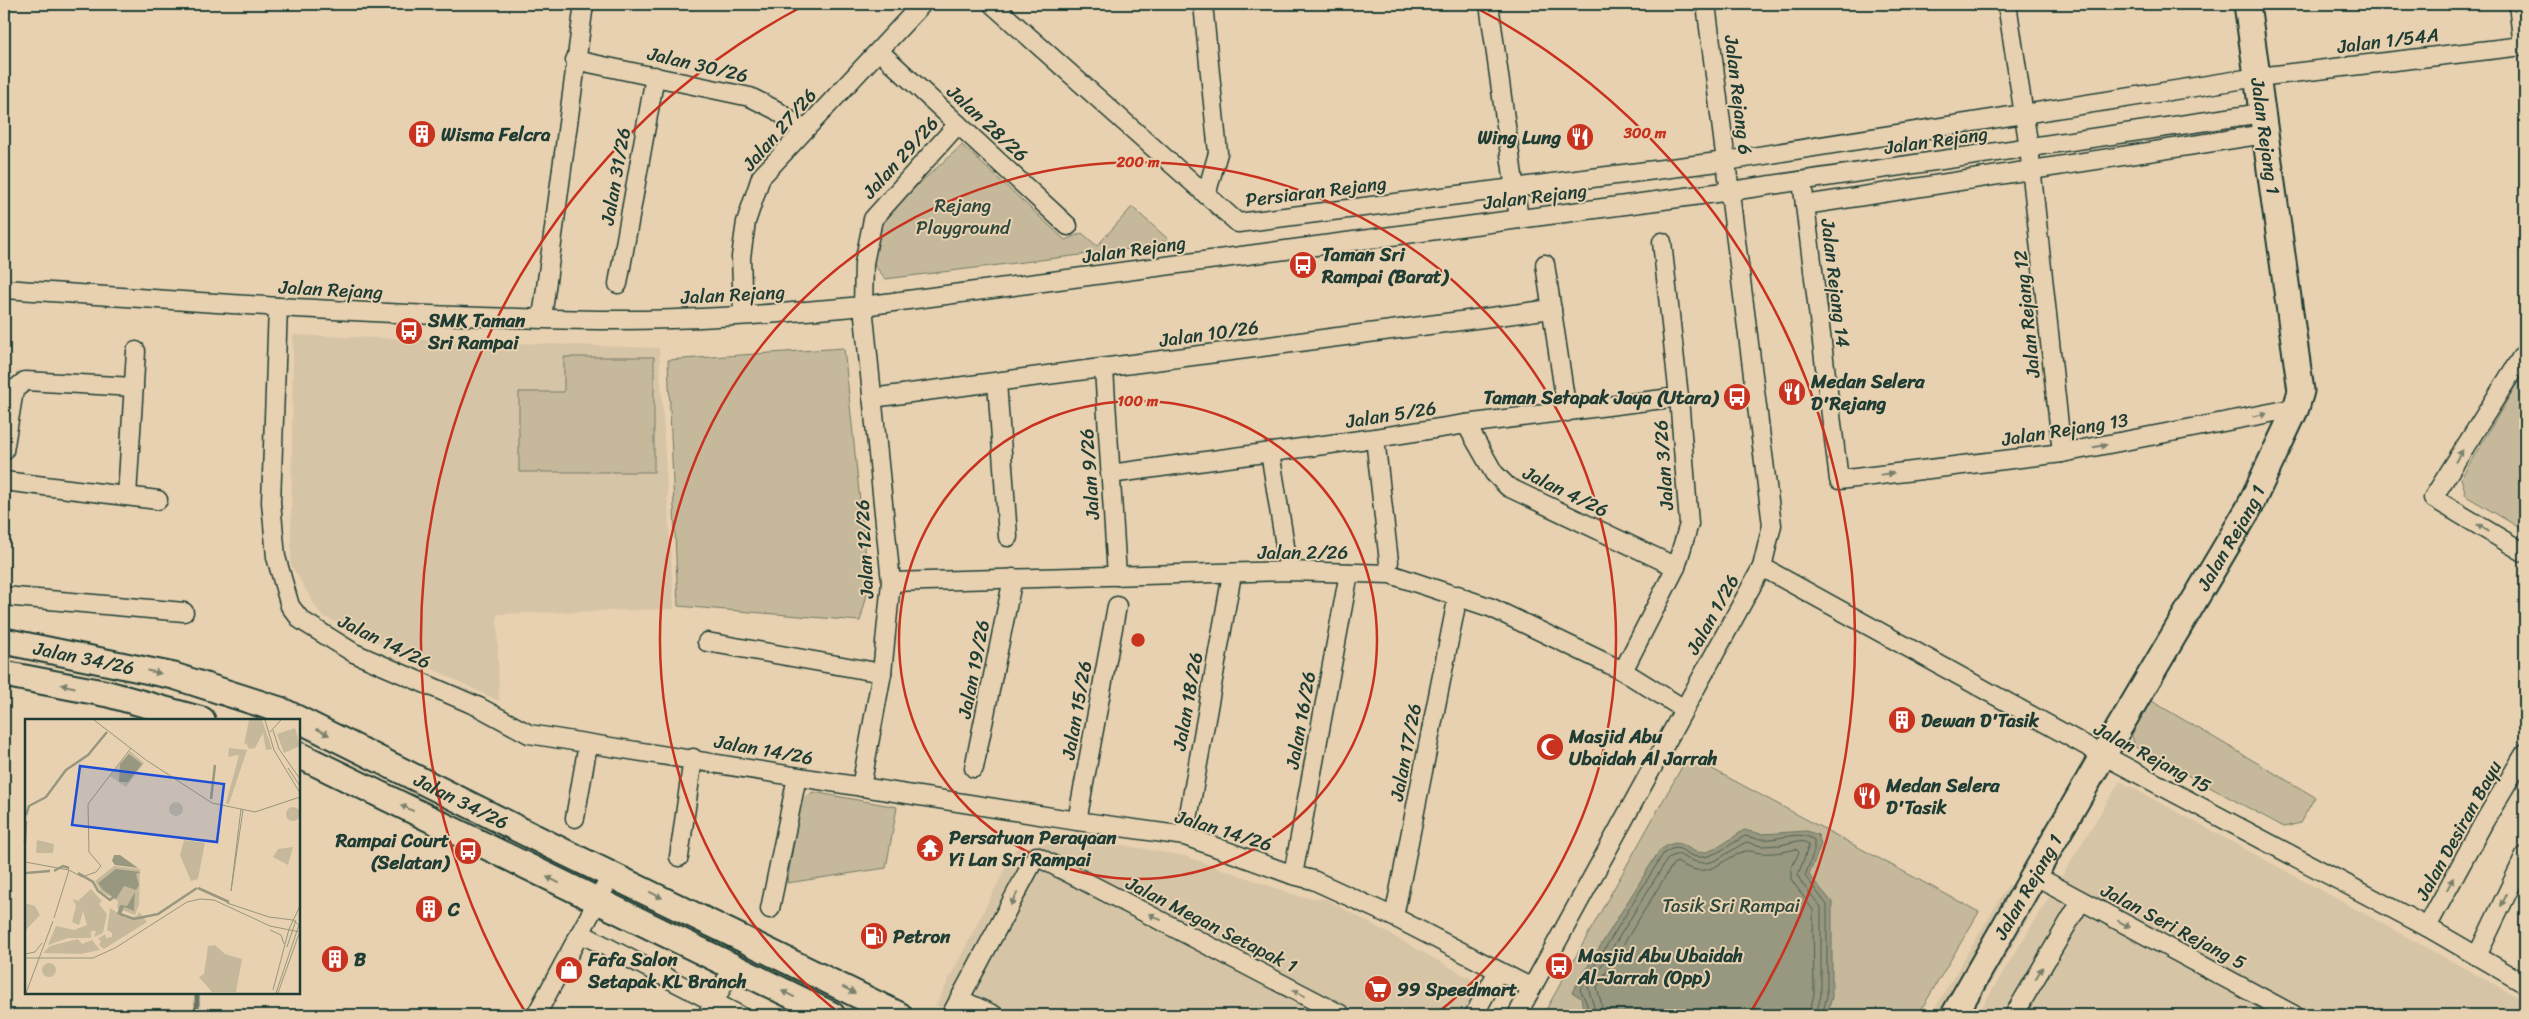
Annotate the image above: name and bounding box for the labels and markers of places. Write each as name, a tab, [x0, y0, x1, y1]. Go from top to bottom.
place label: Wisma Felcra	[441, 118, 551, 151]
building icon: Wisma Felcra	[407, 119, 437, 149]
place label: Wing Lung	[1477, 121, 1561, 154]
restaurant icon: Wing Lung	[1565, 122, 1595, 152]
place label: Taman Sri Rampai (Barat)	[1321, 238, 1449, 293]
bus stop icon: Taman Sri Rampai (Barat)	[1288, 250, 1318, 280]
place label: SMK Taman Sri Rampai	[427, 304, 526, 359]
bus stop icon: SMK Taman Sri Rampai	[394, 316, 424, 346]
place label: Medan Selera D'Rejang	[1810, 365, 1925, 420]
restaurant icon: Medan Selera D'Rejang	[1777, 377, 1807, 407]
place label: Taman Setapak Jaya (Utara)	[1484, 381, 1719, 414]
bus stop icon: Taman Setapak Jaya (Utara)	[1722, 382, 1752, 412]
centre of rings	[1129, 631, 1147, 649]
place label: Dewan D'Tasik	[1921, 704, 2040, 737]
building icon: Dewan D'Tasik	[1887, 705, 1917, 735]
place label: Masjid Abu Ubaidah Al Jarrah	[1568, 720, 1718, 775]
mosque icon: Masjid Abu Ubaidah Al Jarrah	[1535, 732, 1565, 762]
place label: Medan Selera D'Tasik	[1885, 769, 2000, 824]
restaurant icon: Medan Selera D'Tasik	[1852, 781, 1882, 811]
place label: Persatuan Perayaan Yi Lan Sri Rampai	[949, 821, 1117, 876]
place label: Rampai Court (Selatan)	[335, 824, 450, 879]
temple icon: Persatuan Perayaan Yi Lan Sri Rampai	[915, 833, 945, 863]
bus stop icon: Rampai Court (Selatan)	[453, 836, 483, 866]
place label: C	[447, 893, 461, 926]
building icon: C	[414, 894, 444, 924]
place label: Petron	[893, 920, 951, 953]
fuel station icon: Petron	[859, 921, 889, 951]
place label: Masjid Abu Ubaidah Al-Jarrah (Opp)	[1577, 939, 1743, 994]
place label: B	[354, 943, 366, 976]
place label: Fafa Salon Setapak KL Branch	[587, 943, 747, 998]
building icon: B	[320, 944, 350, 974]
bus stop icon: Masjid Abu Ubaidah Al-Jarrah (Opp)	[1544, 951, 1574, 981]
shop icon: Fafa Salon Setapak KL Branch	[554, 955, 584, 985]
place label: 99 Speedmart	[1397, 973, 1518, 1006]
supermarket icon: 99 Speedmart	[1363, 974, 1393, 1004]

